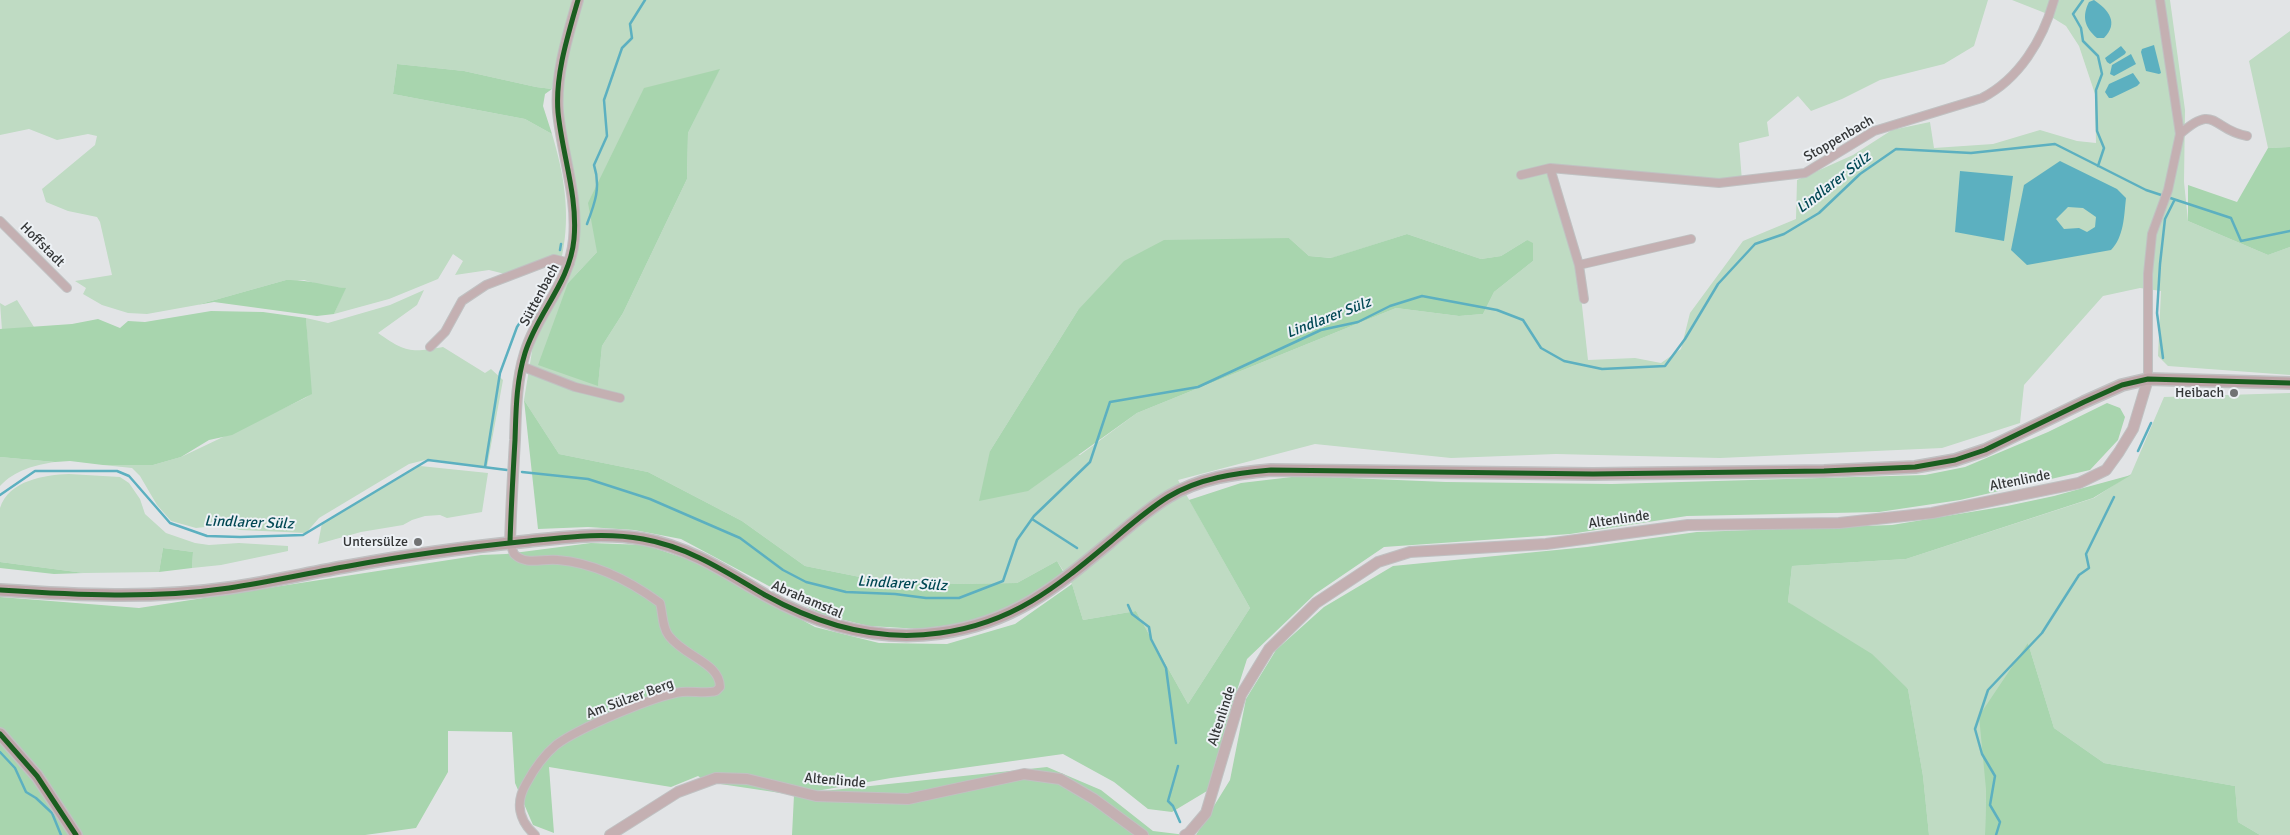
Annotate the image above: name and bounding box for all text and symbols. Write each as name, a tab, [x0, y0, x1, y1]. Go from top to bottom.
street label: Stoppenbach	[1801, 112, 1877, 166]
water label: Lindlarer Sülz	[1793, 148, 1875, 218]
street label: Hoffstadt	[16, 219, 68, 271]
street label: Süttenbach	[517, 261, 563, 329]
water label: Lindlarer Sülz	[1284, 294, 1374, 342]
place label: Heibach	[2175, 385, 2224, 401]
marker: Heibach	[2228, 387, 2240, 399]
street label: Altenlinde	[1988, 467, 2052, 495]
street label: Altenlinde	[1587, 507, 1651, 533]
water label: Lindlarer Sülz	[204, 512, 294, 534]
place label: Untersülze	[343, 534, 408, 550]
marker: Untersülze	[412, 536, 424, 548]
water label: Lindlarer Sülz	[857, 573, 947, 595]
street label: Abrahamstal	[769, 577, 845, 623]
street label: Am Sülzer Berg	[584, 675, 676, 723]
street label: Altenlinde	[1204, 684, 1240, 748]
street label: Altenlinde	[804, 770, 866, 792]

